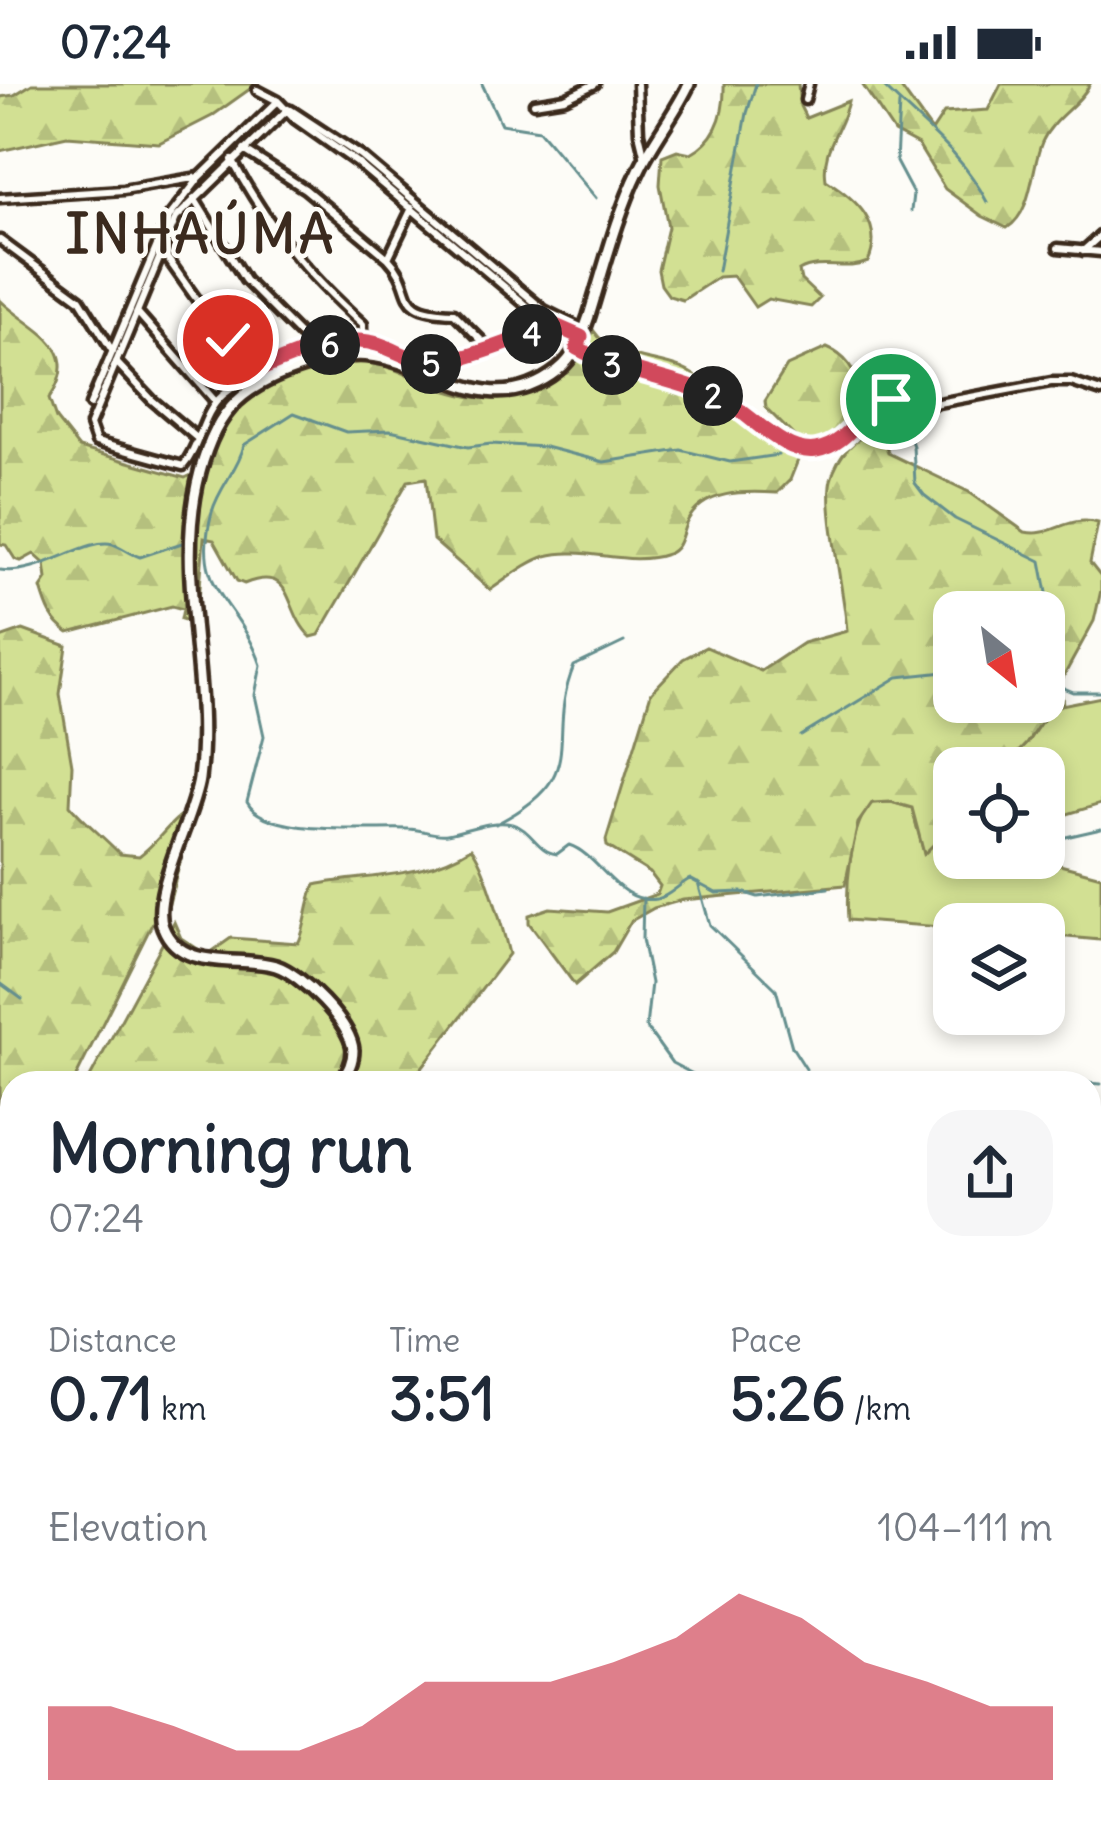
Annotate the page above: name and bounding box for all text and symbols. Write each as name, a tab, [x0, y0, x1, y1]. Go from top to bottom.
text: 07:24	[60, 14, 171, 70]
district label: INHAÚMA	[66, 199, 336, 268]
pin	[177, 289, 279, 391]
pin: 4	[502, 304, 562, 364]
icon: check	[195, 307, 261, 373]
text: 4	[522, 313, 542, 355]
pin: 6	[300, 315, 360, 375]
text: 6	[320, 324, 340, 366]
pin: 5	[401, 334, 461, 394]
pin: 3	[582, 335, 642, 395]
text: 5	[422, 343, 440, 385]
text: 3	[603, 344, 621, 386]
pin	[840, 348, 942, 450]
pin: 2	[683, 366, 743, 426]
icon: arrive	[858, 366, 924, 432]
text: 2	[704, 375, 722, 417]
north arrow	[933, 591, 1065, 723]
map controls	[933, 591, 1065, 1035]
button: locate	[933, 747, 1065, 879]
button: layers	[933, 903, 1065, 1035]
text: Morning run	[48, 1107, 412, 1190]
button: share	[927, 1110, 1053, 1236]
text: 07:24	[48, 1194, 144, 1243]
text: Distance	[48, 1319, 177, 1361]
text: Time	[389, 1319, 460, 1361]
text: Pace	[730, 1319, 802, 1361]
text: 0.71	[48, 1361, 153, 1436]
text: 3:51	[389, 1361, 495, 1436]
text: 5:26	[730, 1361, 846, 1436]
text: km	[153, 1387, 207, 1429]
text: /km	[846, 1387, 911, 1429]
text: Elevation	[48, 1503, 208, 1552]
text: 104–111 m	[877, 1503, 1053, 1552]

